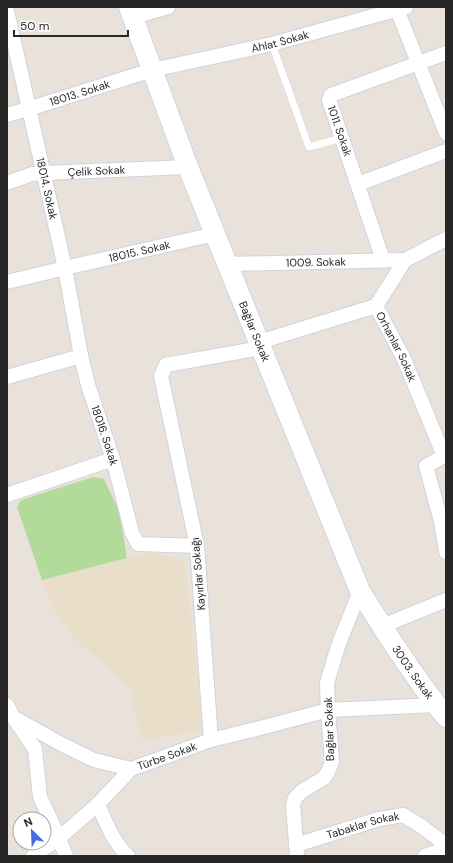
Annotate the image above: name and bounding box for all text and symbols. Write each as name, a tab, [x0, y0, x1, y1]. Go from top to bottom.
scale bar	[14, 12, 128, 38]
text: 50 m	[20, 18, 49, 34]
street label: Ahlat Sokak	[250, 27, 311, 55]
street label: 18013. Sokak	[48, 77, 112, 109]
street label: 1011. Sokak	[325, 104, 355, 159]
street label: 18014. Sokak	[33, 156, 61, 221]
street label: Çelik Sokak	[67, 163, 126, 179]
street label: 18015. Sokak	[107, 237, 172, 265]
street label: 1009. Sokak	[286, 254, 347, 270]
street label: Bağlar Sokak	[236, 299, 273, 364]
street label: Orhanlar Sokak	[373, 309, 420, 384]
street label: 18016. Sokak	[88, 404, 122, 467]
street label: Kayırlar Sokağı	[188, 537, 208, 611]
street label: 3003. Sokak	[389, 642, 437, 702]
street label: Bağlar Sokak	[321, 696, 337, 761]
street label: Türbe Sokak	[135, 739, 199, 773]
street label: Tabaklar Sokak	[325, 809, 401, 842]
north arrow	[12, 811, 52, 851]
text: N	[21, 814, 34, 830]

